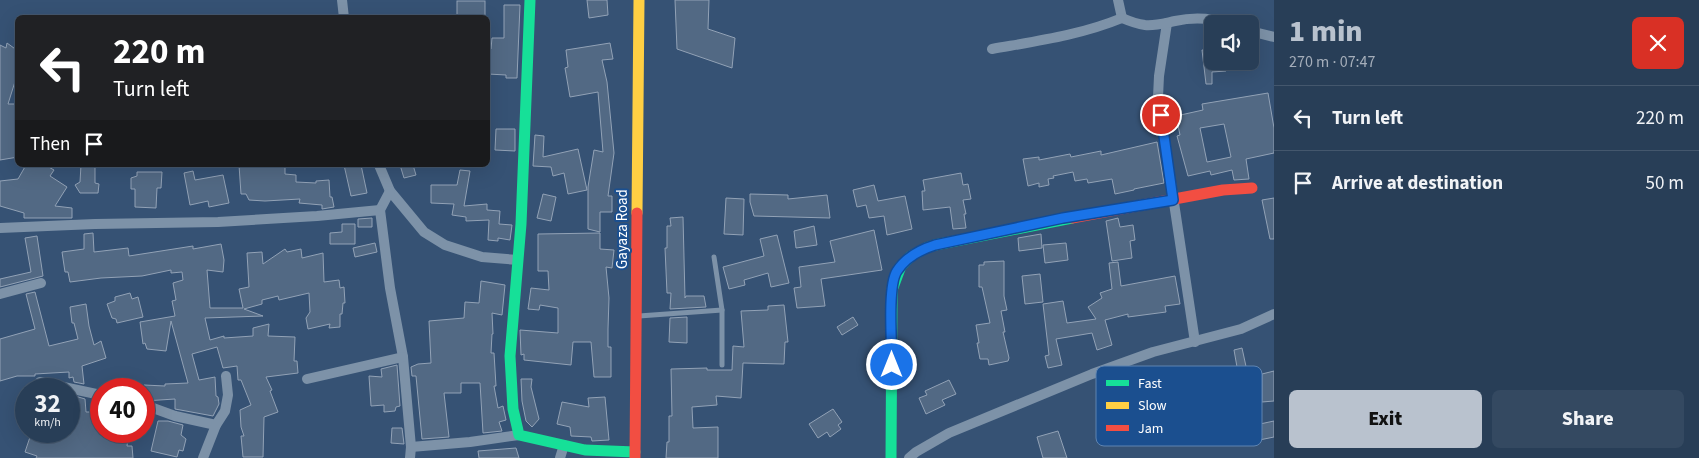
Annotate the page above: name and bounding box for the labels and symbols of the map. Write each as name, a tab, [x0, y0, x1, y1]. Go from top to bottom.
pin	[1140, 94, 1182, 136]
street label: Gayaza Road	[612, 189, 633, 269]
position arrow	[865, 338, 917, 390]
legend	[1096, 366, 1262, 446]
text: Fast	[1138, 374, 1162, 394]
speed limit sign: 40	[90, 378, 155, 443]
text: Slow	[1138, 396, 1167, 416]
text: Jam	[1138, 419, 1163, 439]

